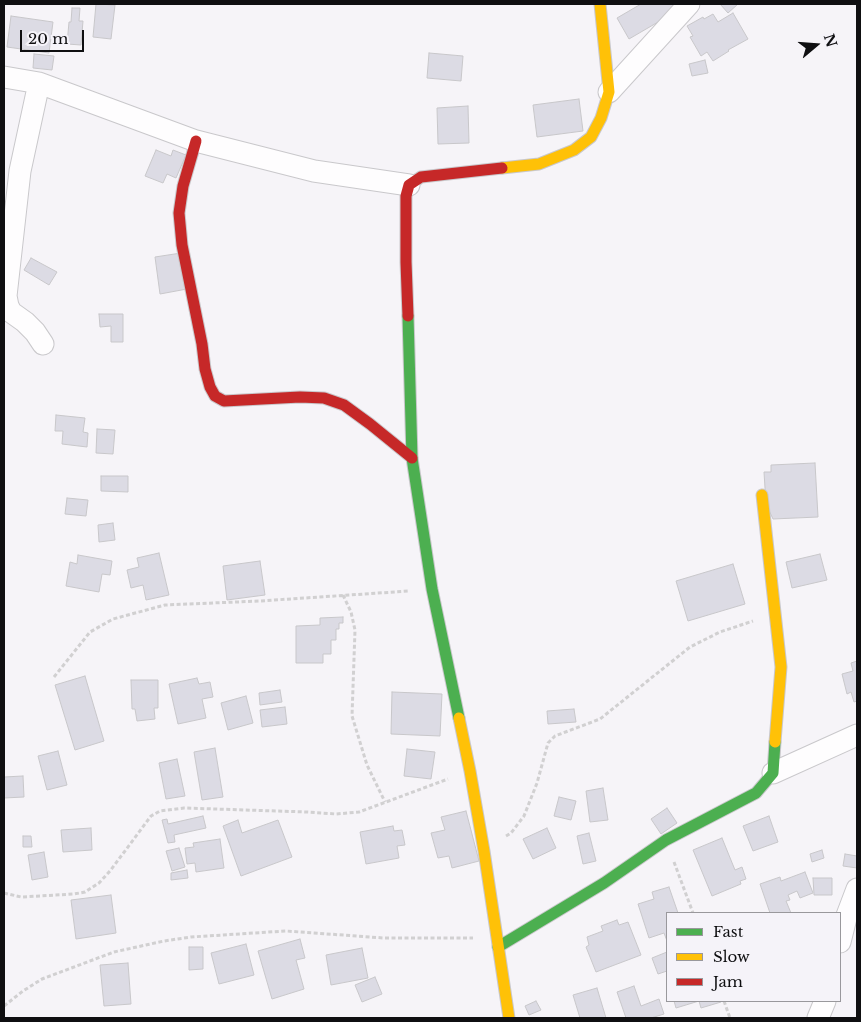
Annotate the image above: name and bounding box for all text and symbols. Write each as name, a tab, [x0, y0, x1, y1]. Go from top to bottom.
scale bar	[22, 20, 86, 52]
north arrow	[791, 20, 841, 70]
text: 20 m	[28, 29, 68, 48]
text: N	[820, 31, 841, 49]
legend	[666, 912, 841, 1002]
text: Fast	[713, 922, 743, 941]
text: Slow	[713, 947, 750, 966]
text: Jam	[713, 972, 743, 991]

